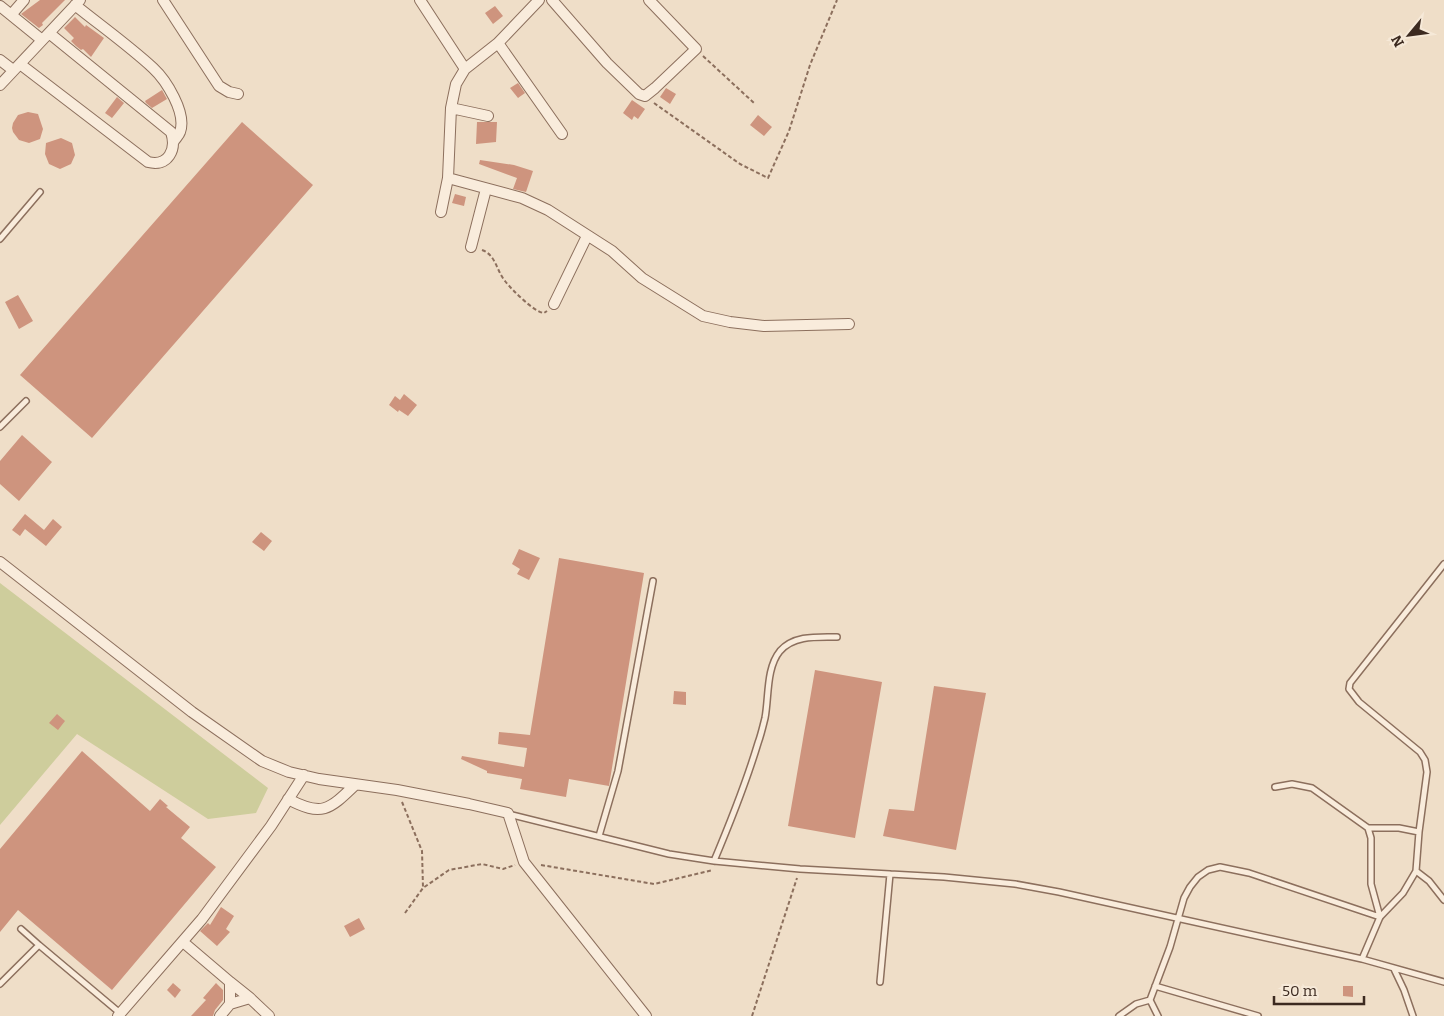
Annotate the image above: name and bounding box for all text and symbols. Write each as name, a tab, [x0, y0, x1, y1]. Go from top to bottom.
north arrow	[1384, 10, 1434, 60]
text: N	[1388, 32, 1408, 50]
scale bar	[1274, 974, 1364, 1006]
text: 50 m	[1282, 982, 1318, 1000]

